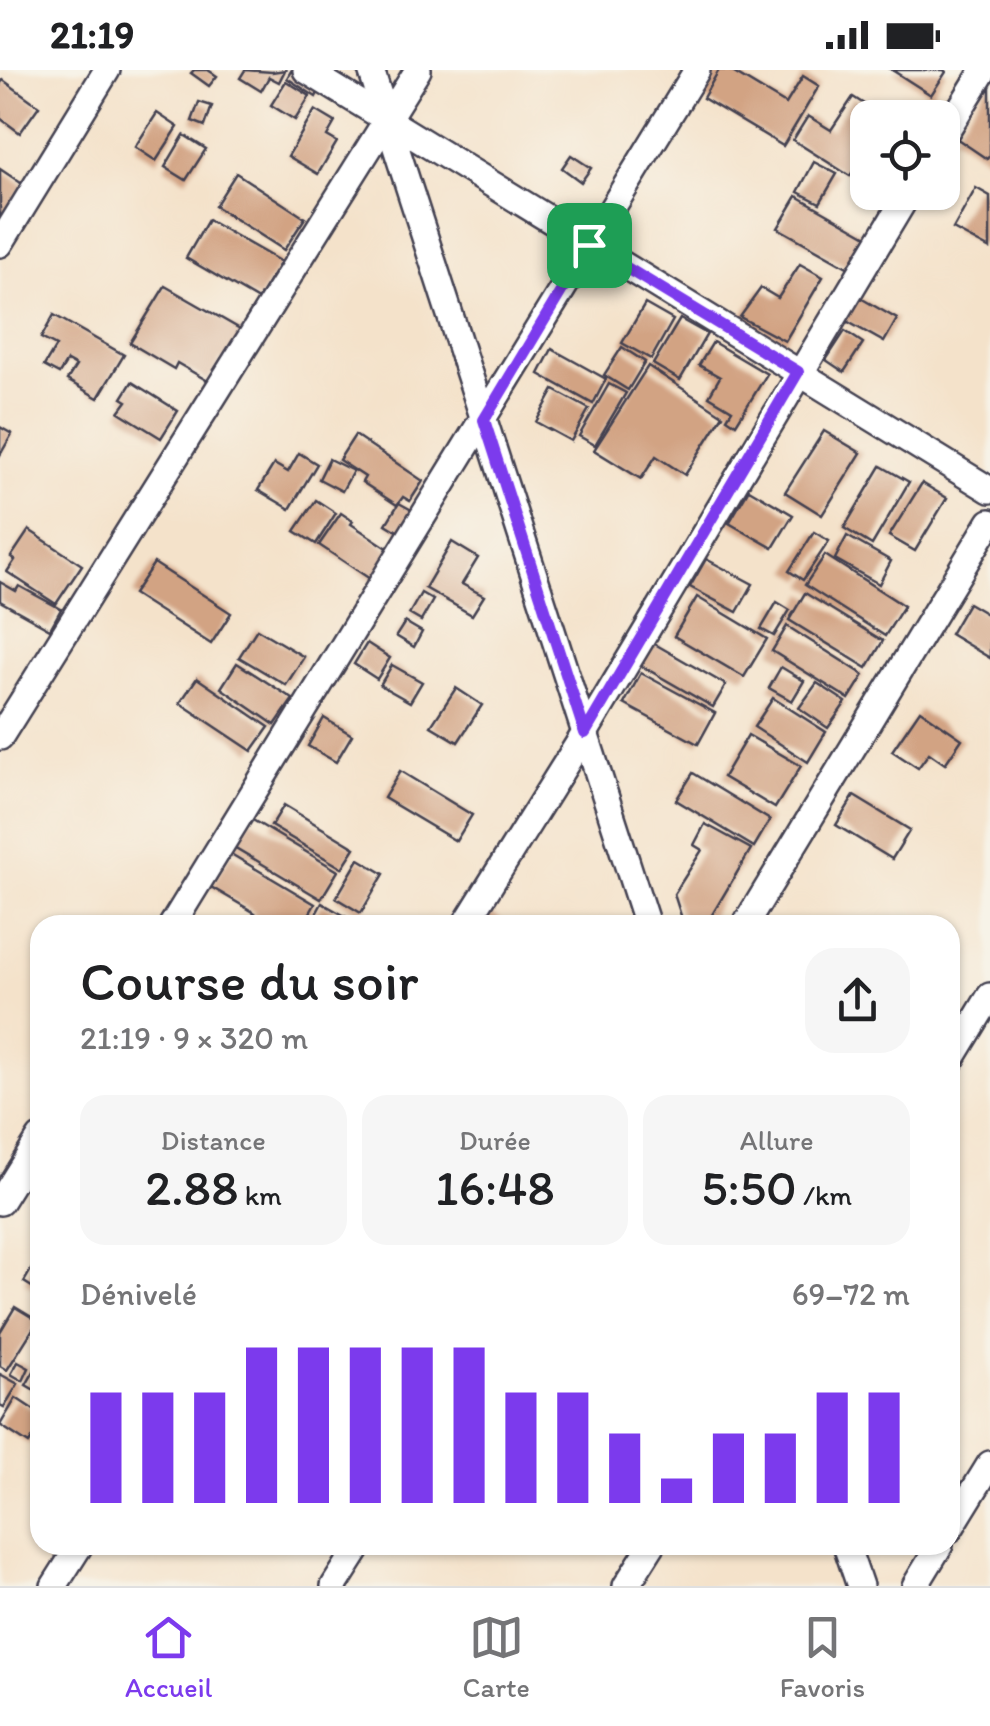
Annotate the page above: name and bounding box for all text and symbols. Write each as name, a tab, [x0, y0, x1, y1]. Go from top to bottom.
text: 21:19	[50, 12, 134, 58]
map controls	[850, 100, 960, 210]
button: locate	[850, 100, 960, 210]
pin	[547, 203, 632, 288]
icon: arrive	[562, 218, 617, 273]
text: Course du soir	[80, 948, 419, 1014]
button: share	[805, 948, 910, 1053]
text: 21:19 · 9 × 320 m	[80, 1019, 308, 1057]
text: Distance	[161, 1123, 266, 1157]
text: Durée	[459, 1123, 531, 1157]
text: Allure	[740, 1123, 813, 1157]
text: 2.88	[145, 1157, 238, 1218]
text: 16:48	[435, 1157, 555, 1218]
text: 5:50	[701, 1157, 797, 1218]
text: km	[238, 1178, 282, 1212]
text: /km	[797, 1178, 852, 1212]
text: Dénivelé	[80, 1275, 197, 1313]
text: 69–72 m	[792, 1275, 910, 1313]
tab: Accueil	[125, 1610, 213, 1704]
tab: Carte	[462, 1610, 530, 1704]
tab: Favoris	[780, 1610, 865, 1704]

